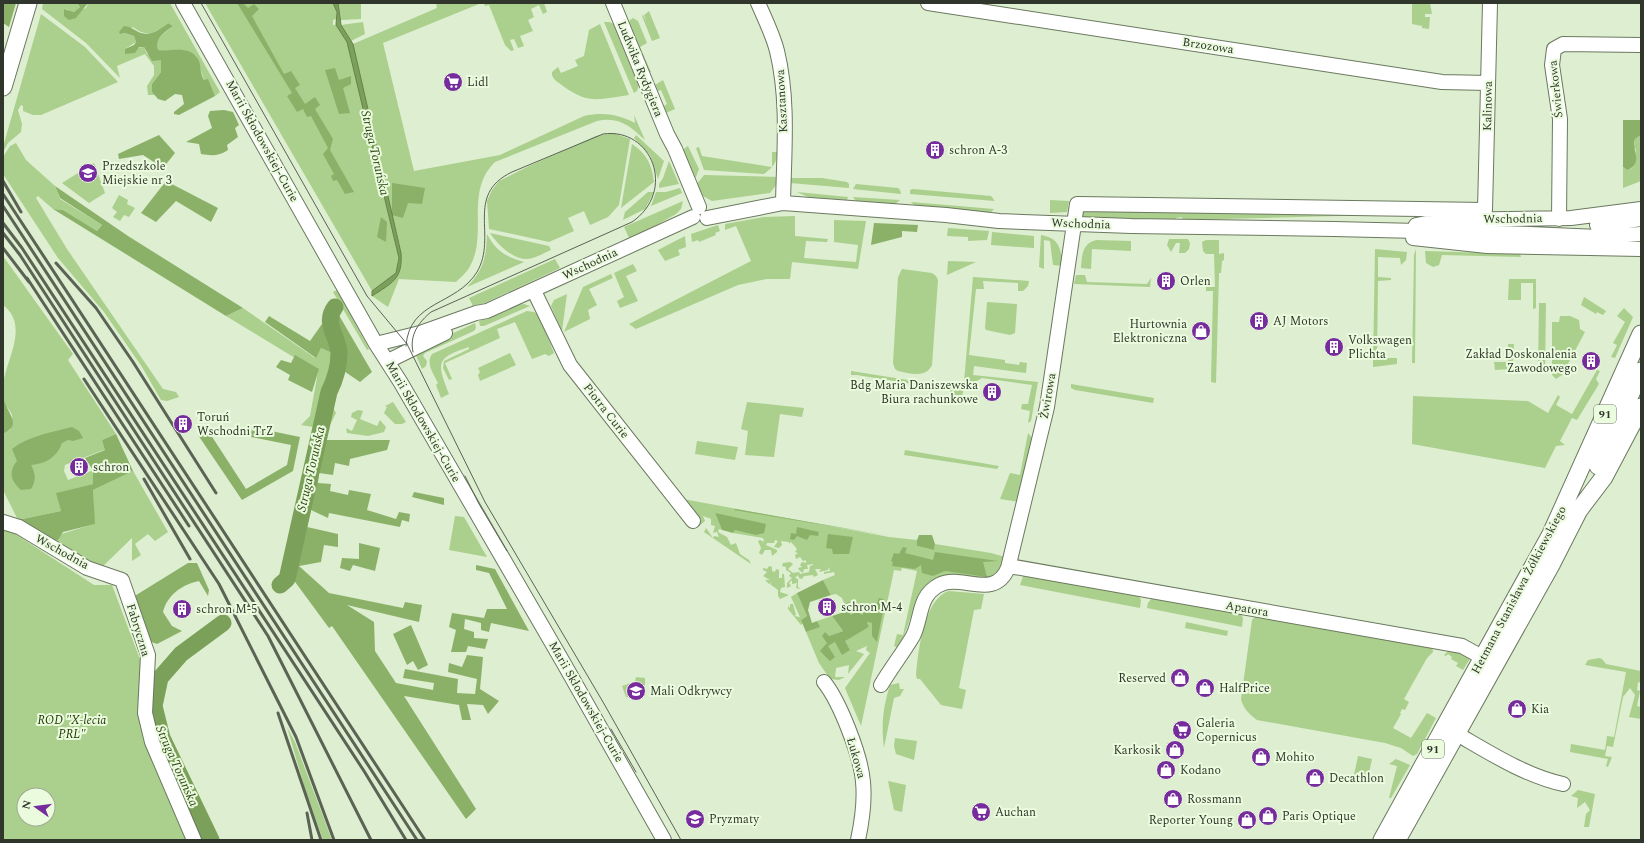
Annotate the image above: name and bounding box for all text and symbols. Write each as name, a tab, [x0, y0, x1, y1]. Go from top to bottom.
street label: Ludwika Rydygiera	[612, 18, 668, 120]
street label: Brzozowa	[1181, 33, 1235, 59]
street label: Świerkowa	[1544, 59, 1568, 119]
street label: Kasztanowa	[771, 69, 793, 133]
supermarket icon: Lidl	[442, 71, 464, 93]
place label: Lidl	[467, 73, 489, 92]
street label: Marii Skłodowskiej-Curie	[220, 76, 304, 206]
street label: Kalinowa	[1478, 81, 1498, 131]
water label: Struga Toruńska	[355, 108, 395, 198]
building icon: schron A-3	[924, 139, 946, 161]
place label: schron A-3	[949, 141, 1007, 160]
place label: Przedszkole Miejskie nr 3	[102, 157, 172, 190]
school or university icon: Przedszkole Miejskie nr 3	[77, 162, 99, 184]
street label: Wschodnia	[1483, 209, 1543, 229]
street label: Wschodnia	[1051, 213, 1111, 235]
street label: Wschodnia	[559, 243, 621, 285]
building icon: Orlen	[1155, 270, 1177, 292]
place label: Orlen	[1180, 272, 1211, 291]
building icon: AJ Motors	[1248, 310, 1270, 332]
place label: AJ Motors	[1273, 312, 1328, 331]
place label: Hurtownia Elektroniczna	[1113, 315, 1187, 348]
shop icon: Hurtownia Elektroniczna	[1190, 320, 1212, 342]
place label: Volkswagen Plichta	[1348, 331, 1412, 364]
building icon: Volkswagen Plichta	[1323, 336, 1345, 358]
place label: Zakład Doskonalenia Zawodowego	[1465, 345, 1577, 378]
building icon: Zakład Doskonalenia Zawodowego	[1580, 350, 1602, 372]
street label: Marii Skłodowskiej-Curie	[380, 358, 466, 486]
street label: Żwirowa	[1035, 371, 1061, 421]
place label: Bdg Maria Daniszewska Biura rachunkowe	[850, 376, 978, 409]
street label: Piotra Curie	[578, 379, 634, 443]
building icon: Bdg Maria Daniszewska Biura rachunkowe	[981, 381, 1003, 403]
road number: 91	[1594, 405, 1616, 423]
place label: Toruń Wschodni TrZ	[197, 408, 274, 441]
building icon: Toruń Wschodni TrZ	[172, 413, 194, 435]
water label: Struga Toruńska	[291, 424, 331, 514]
building icon: schron	[68, 456, 90, 478]
place label: schron	[93, 458, 129, 477]
street label: Hetmana Stanisława Żółkiewskiego	[1466, 502, 1572, 678]
street label: Wschodnia	[32, 529, 93, 575]
building icon: schron M-4	[816, 596, 838, 618]
street label: Apatora	[1224, 596, 1270, 622]
building icon: schron M-5	[171, 598, 193, 620]
place label: schron M-4	[841, 598, 902, 617]
place label: schron M-5	[196, 600, 257, 619]
street label: Fabryczna	[121, 601, 155, 659]
street label: Marii Skłodowskiej-Curie	[543, 638, 629, 766]
shop icon: Reserved	[1169, 667, 1191, 689]
place label: Reserved	[1118, 669, 1166, 688]
shop icon: HalfPrice	[1194, 677, 1216, 699]
place label: HalfPrice	[1219, 679, 1270, 698]
school or university icon: Mali Odkrywcy	[625, 680, 647, 702]
place label: Mali Odkrywcy	[650, 682, 733, 701]
shop icon: Kia	[1506, 698, 1528, 720]
place label: Kia	[1531, 700, 1549, 719]
park label: ROD "X-lecia PRL"	[38, 711, 106, 744]
place label: Galeria Copernicus	[1196, 714, 1257, 747]
supermarket icon: Galeria Copernicus	[1171, 719, 1193, 741]
water label: Struga Toruńska	[150, 722, 204, 810]
street label: Łukowa	[841, 735, 871, 781]
shop icon: Karkosik	[1164, 739, 1186, 761]
road number: 91	[1422, 740, 1444, 758]
place label: Karkosik	[1113, 741, 1161, 760]
shop icon: Mohito	[1250, 746, 1272, 768]
place label: Mohito	[1275, 748, 1314, 767]
shop icon: Kodano	[1155, 759, 1177, 781]
place label: Kodano	[1180, 761, 1221, 780]
shop icon: Decathlon	[1304, 767, 1326, 789]
place label: Decathlon	[1329, 769, 1384, 788]
north arrow	[16, 787, 56, 827]
shop icon: Rossmann	[1162, 788, 1184, 810]
place label: Rossmann	[1187, 790, 1242, 809]
text: N	[17, 798, 36, 811]
supermarket icon: Auchan	[970, 801, 992, 823]
place label: Auchan	[995, 803, 1036, 822]
shop icon: Paris Optique	[1257, 805, 1279, 827]
place label: Paris Optique	[1282, 807, 1356, 826]
school or university icon: Pryzmaty	[684, 808, 706, 830]
shop icon: Reporter Young	[1236, 809, 1258, 831]
place label: Pryzmaty	[709, 810, 760, 829]
place label: Reporter Young	[1149, 811, 1233, 830]

